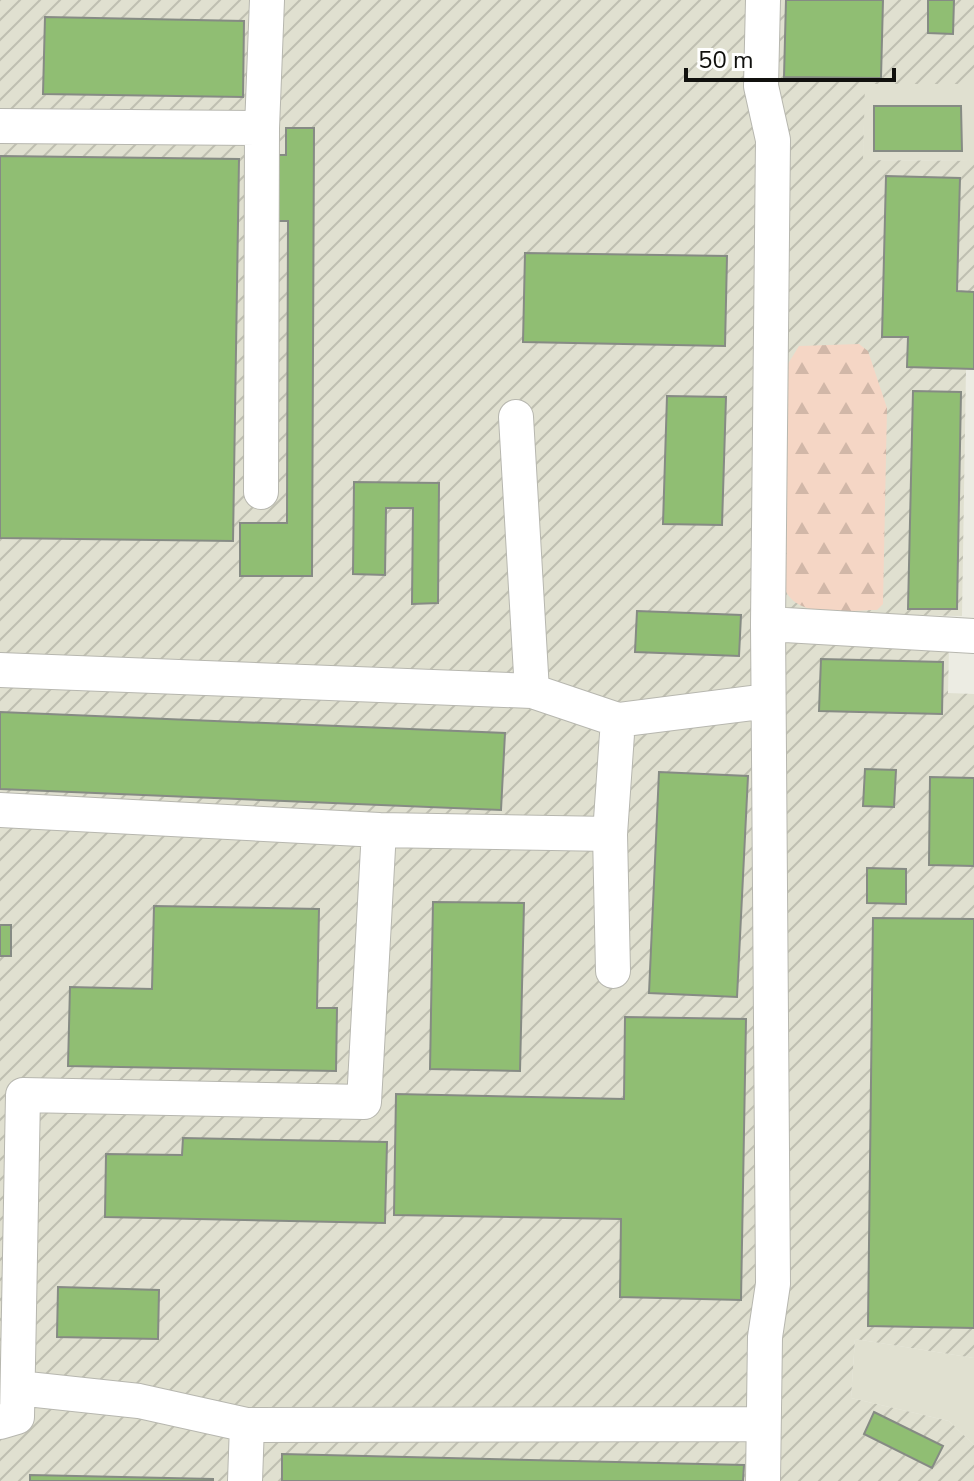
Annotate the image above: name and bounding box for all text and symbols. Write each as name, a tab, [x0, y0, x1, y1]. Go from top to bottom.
scale bar	[686, 32, 894, 82]
text: 50 m	[698, 44, 754, 76]

